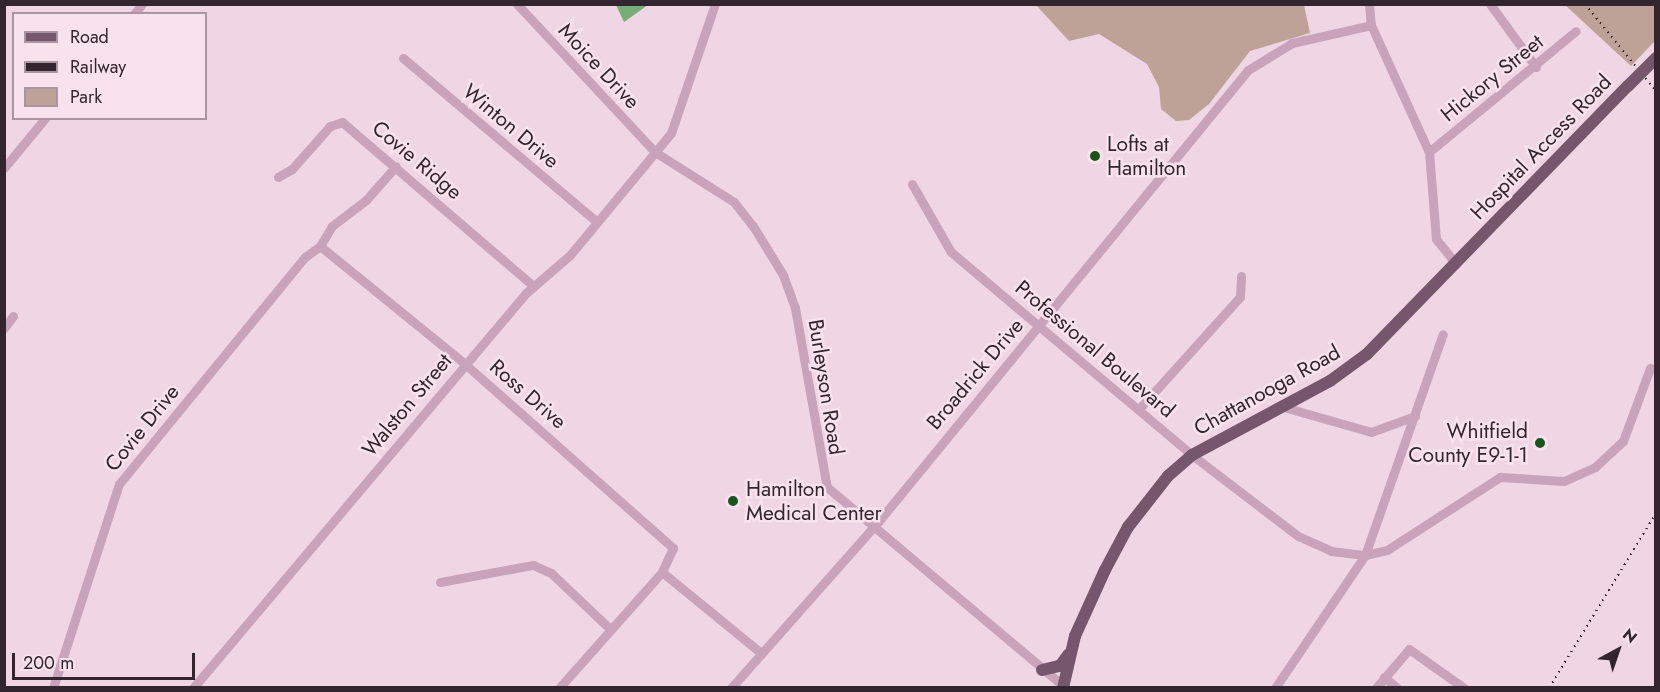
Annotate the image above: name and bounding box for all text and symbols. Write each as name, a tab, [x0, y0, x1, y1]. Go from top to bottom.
legend	[12, 12, 207, 120]
street label: Moice Drive	[553, 18, 645, 114]
text: Road	[70, 24, 109, 50]
street label: Hickory Street	[1436, 29, 1548, 127]
text: Railway	[70, 54, 126, 80]
street label: Hospital Access Road	[1465, 69, 1617, 225]
street label: Winton Drive	[458, 78, 564, 174]
text: Park	[70, 84, 102, 110]
street label: Covie Ridge	[367, 115, 467, 205]
place label: Lofts at Hamilton	[1107, 131, 1186, 181]
marker: Lofts at Hamilton	[1088, 149, 1102, 163]
street label: Professional Boulevard	[1010, 275, 1180, 423]
street label: Broadrick Drive	[921, 313, 1029, 435]
street label: Burleyson Road	[803, 317, 849, 457]
street label: Chattanooga Road	[1189, 339, 1345, 441]
street label: Walston Street	[357, 349, 457, 461]
street label: Ross Drive	[485, 354, 571, 434]
street label: Covie Drive	[99, 380, 185, 476]
place label: Whitfield County E9-1-1	[1408, 418, 1528, 468]
marker: Whitfield County E9-1-1	[1533, 436, 1547, 450]
place label: Hamilton Medical Center	[746, 476, 882, 526]
marker: Hamilton Medical Center	[724, 492, 742, 510]
north arrow	[1588, 620, 1648, 680]
text: N	[1618, 623, 1642, 649]
scale bar	[15, 641, 198, 679]
text: 200 m	[23, 650, 74, 676]

